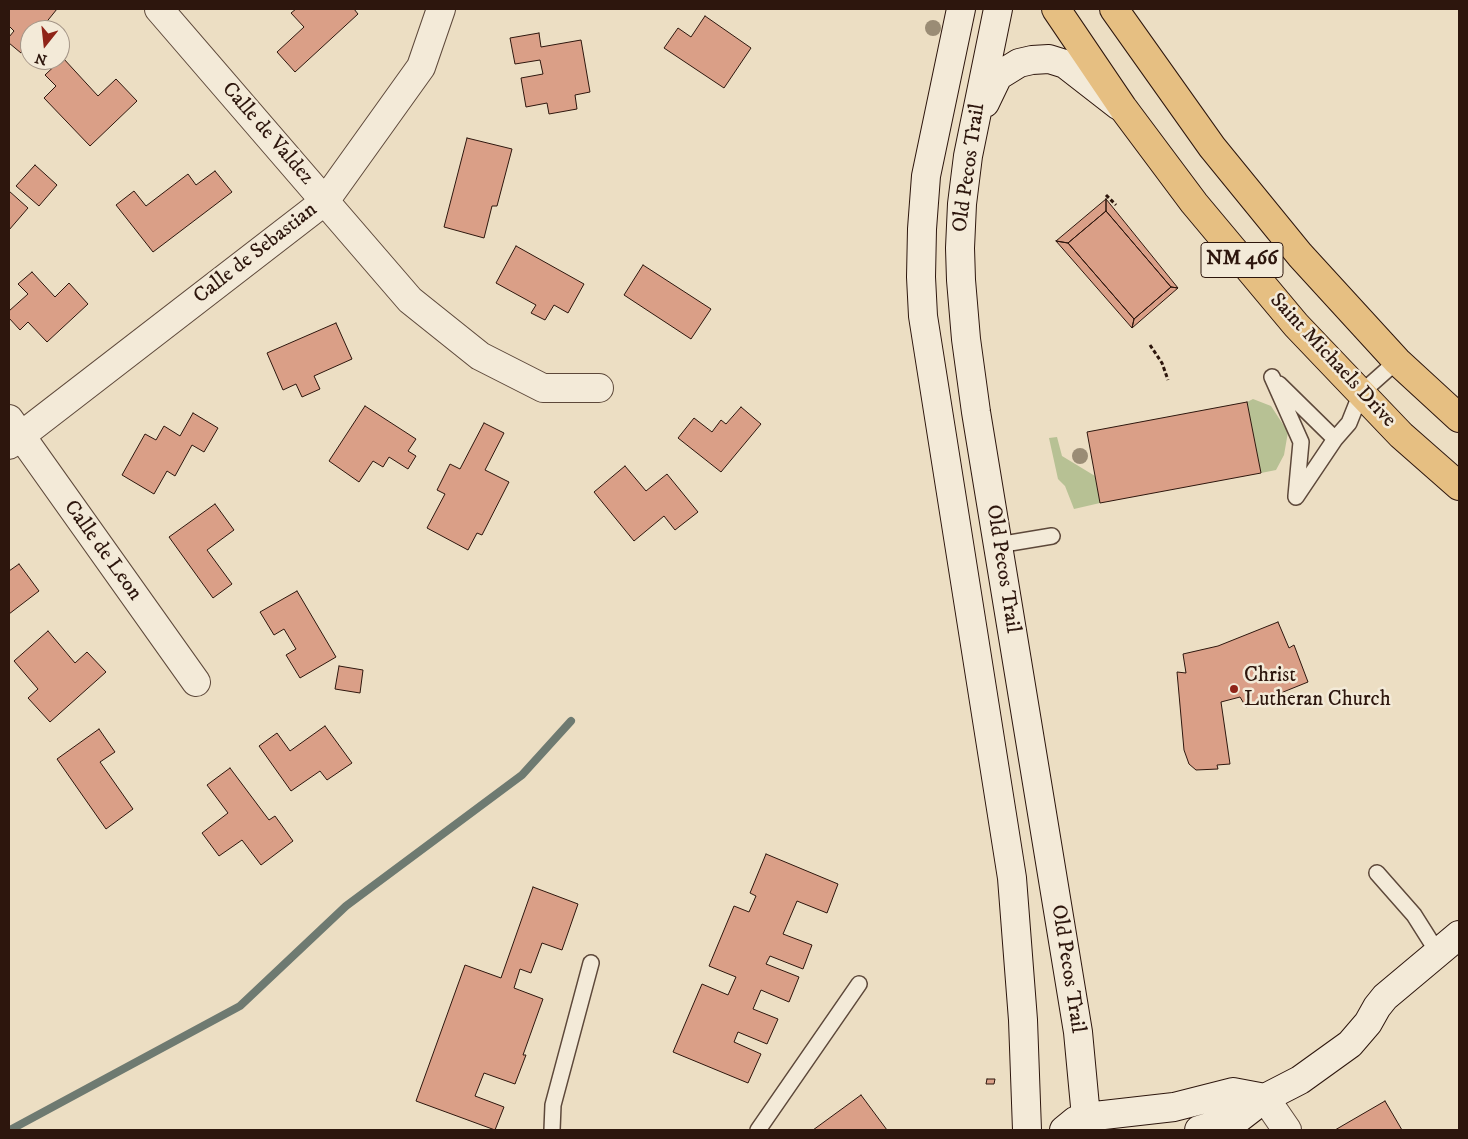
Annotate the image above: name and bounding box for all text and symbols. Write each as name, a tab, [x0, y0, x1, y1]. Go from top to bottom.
north arrow	[20, 20, 70, 70]
text: N	[33, 48, 49, 69]
street label: Calle de Valdez	[216, 78, 318, 190]
street label: Old Pecos Trail	[949, 102, 991, 234]
street label: Calle de Sebastian	[189, 198, 323, 310]
road number: NM 466	[1201, 242, 1283, 278]
street label: Saint Michaels Drive	[1263, 289, 1401, 433]
street label: Calle de Leon	[57, 496, 147, 606]
street label: Old Pecos Trail	[979, 503, 1025, 635]
place label: Christ Lutheran Church	[1244, 664, 1391, 714]
marker: Christ Lutheran Church	[1228, 683, 1240, 695]
street label: Old Pecos Trail	[1044, 903, 1090, 1035]

